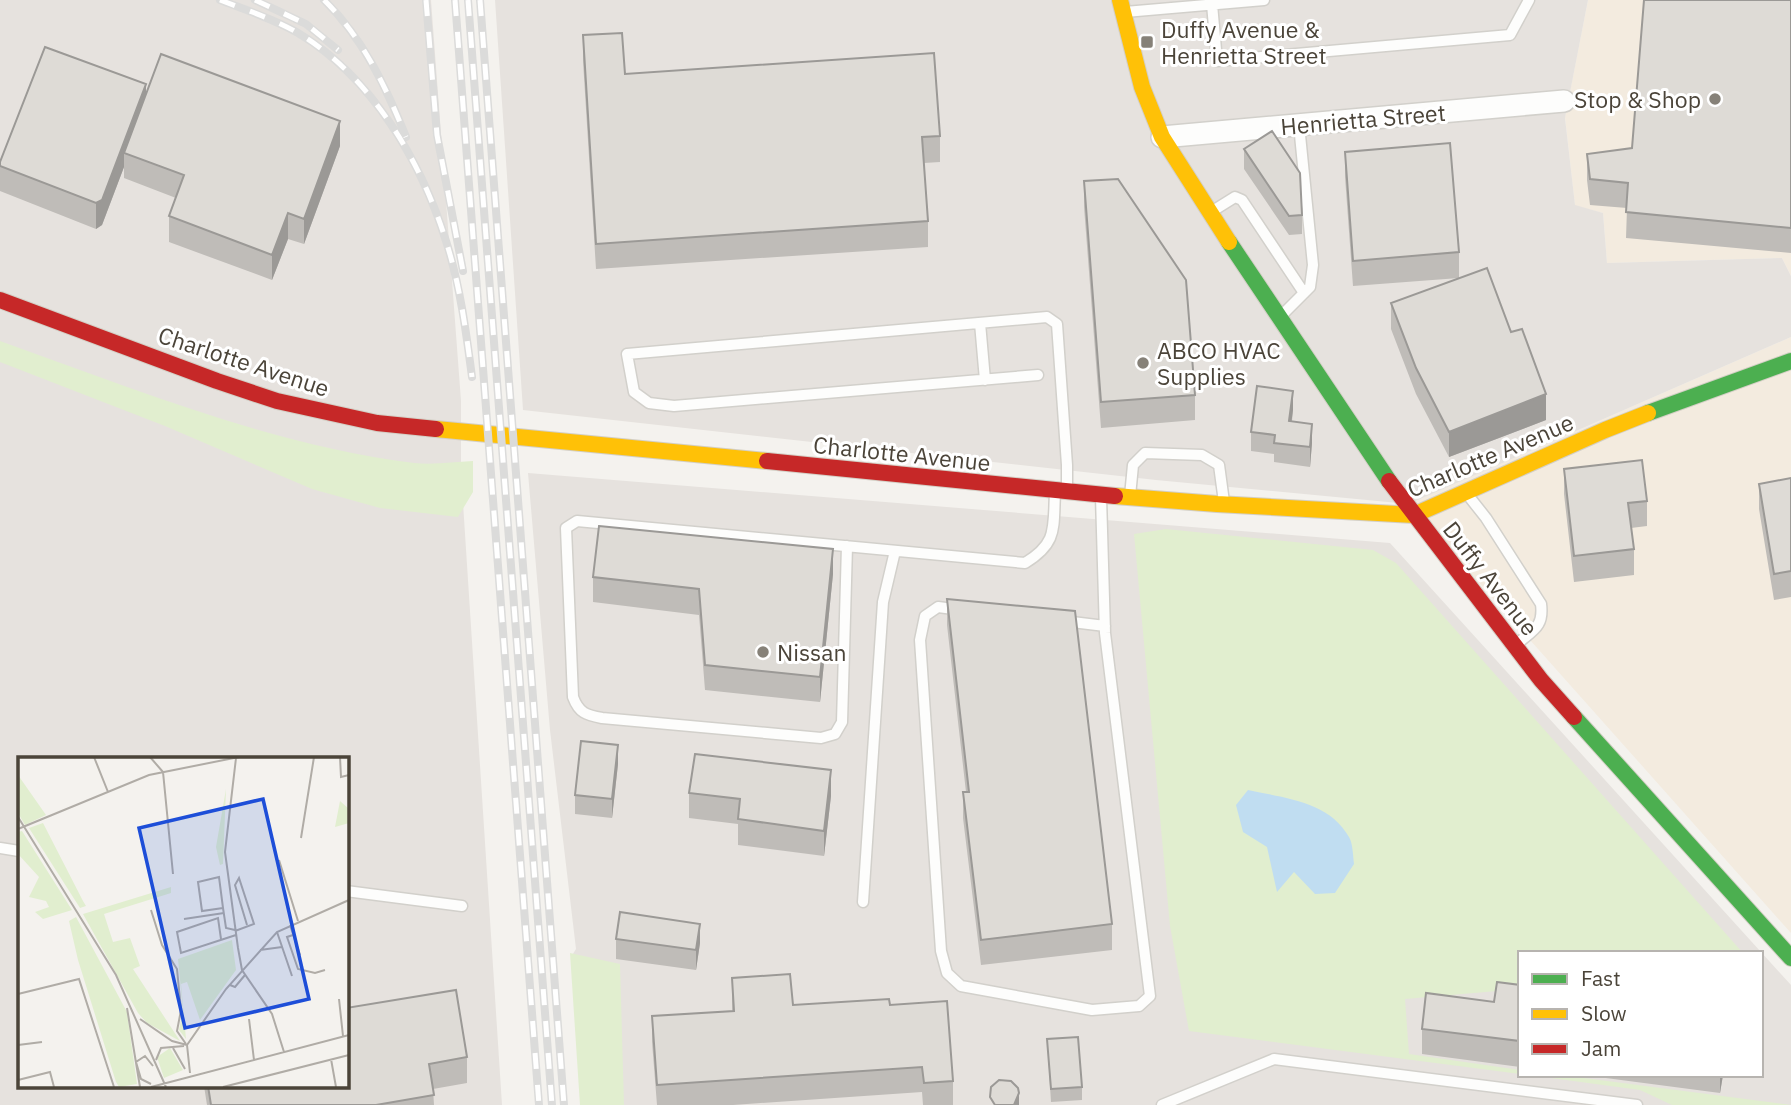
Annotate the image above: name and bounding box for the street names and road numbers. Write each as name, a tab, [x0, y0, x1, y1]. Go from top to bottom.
street label: Henrietta Street	[1279, 97, 1447, 141]
street label: Charlotte Avenue	[155, 319, 333, 403]
street label: Charlotte Avenue	[1402, 406, 1578, 504]
street label: Charlotte Avenue	[812, 429, 992, 477]
street label: Duffy Avenue	[1437, 515, 1545, 641]

